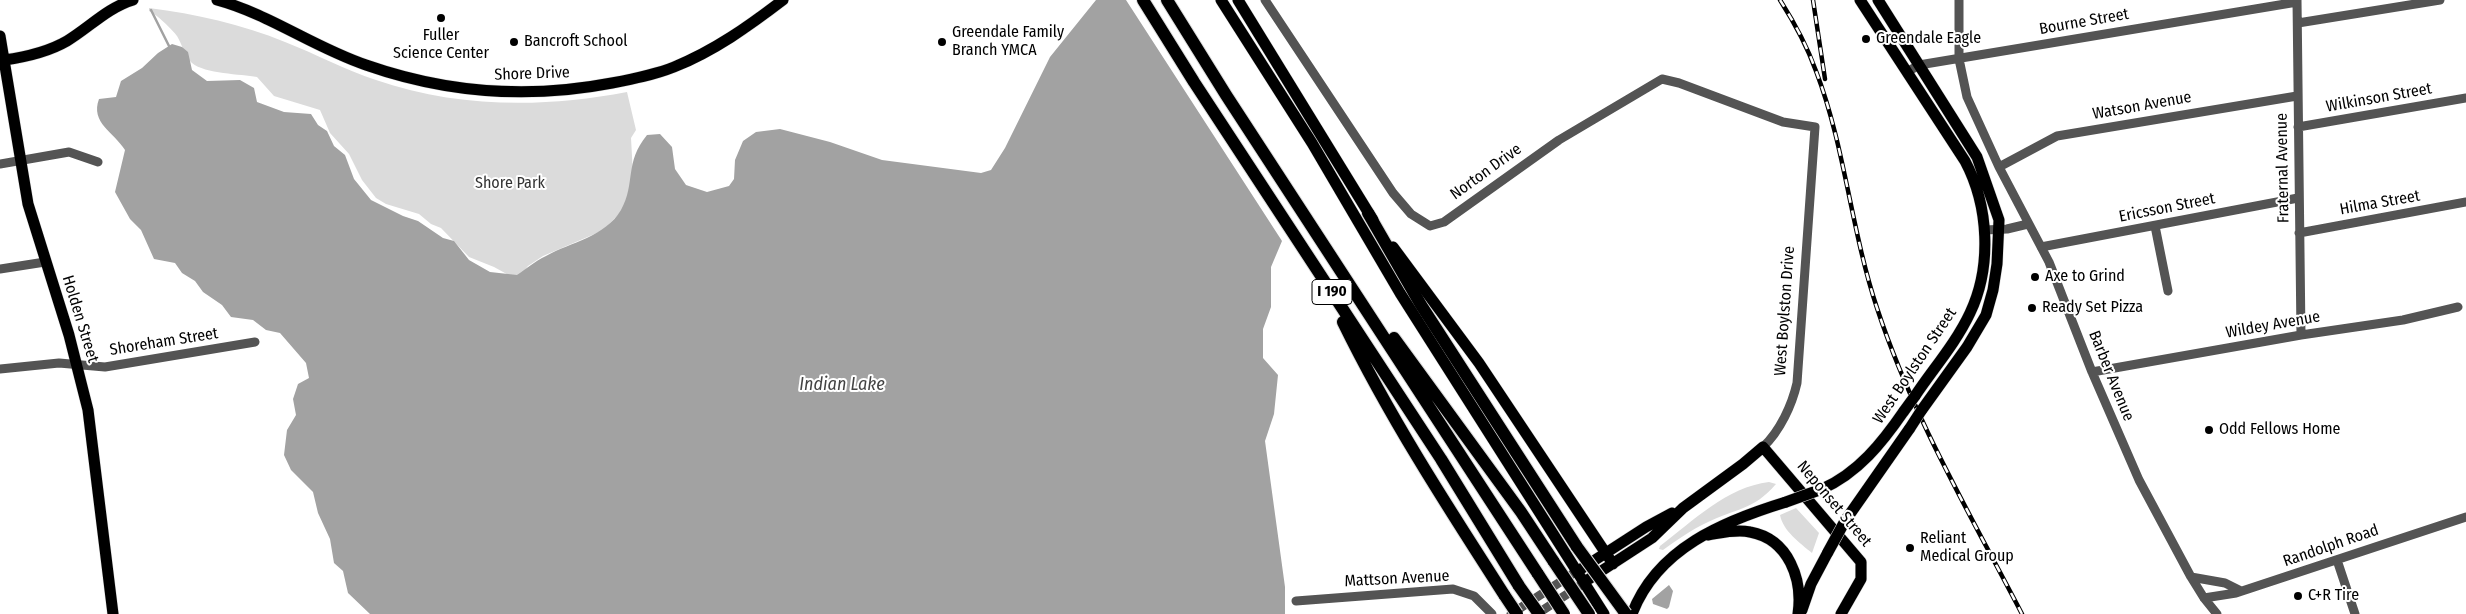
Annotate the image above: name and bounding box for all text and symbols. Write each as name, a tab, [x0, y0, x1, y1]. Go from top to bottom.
street label: Bourne Street	[2038, 5, 2130, 39]
marker: Fuller Science Center	[435, 12, 447, 24]
place label: Greendale Family Branch YMCA	[952, 23, 1064, 61]
place label: Fuller Science Center	[393, 26, 489, 64]
place label: Greendale Eagle	[1876, 29, 1981, 49]
place label: Bancroft School	[524, 32, 628, 52]
marker: Greendale Eagle	[1860, 33, 1872, 45]
marker: Bancroft School	[508, 36, 520, 48]
marker: Greendale Family Branch YMCA	[936, 36, 948, 48]
street label: Shore Drive	[494, 63, 570, 85]
street label: Wilkinson Street	[2325, 79, 2433, 117]
street label: Watson Avenue	[2091, 88, 2193, 124]
street label: Fraternal Avenue	[2272, 113, 2294, 223]
street label: Norton Drive	[1447, 140, 1525, 204]
park label: Shore Park	[475, 174, 545, 194]
street label: Hilma Street	[2338, 186, 2422, 220]
street label: Ericsson Street	[2117, 189, 2217, 227]
street label: West Boylston Drive	[1771, 245, 1799, 377]
place label: Axe to Grind	[2045, 267, 2125, 287]
marker: Axe to Grind	[2029, 271, 2041, 283]
street label: Holden Street	[58, 273, 102, 365]
road number: I 190	[1312, 280, 1352, 304]
place label: Ready Set Pizza	[2042, 298, 2143, 318]
marker: Ready Set Pizza	[2026, 302, 2038, 314]
street label: West Boylston Street	[1869, 304, 1961, 428]
street label: Wildey Avenue	[2224, 307, 2322, 343]
street label: Shoreham Street	[108, 324, 220, 360]
street label: Barber Avenue	[2084, 328, 2138, 424]
water label: Indian Lake	[799, 374, 885, 396]
place label: Odd Fellows Home	[2219, 420, 2340, 440]
marker: Odd Fellows Home	[2203, 424, 2215, 436]
street label: Neponset Street	[1793, 457, 1875, 551]
street label: Randolph Road	[2281, 521, 2381, 571]
place label: Reliant Medical Group	[1920, 529, 2014, 567]
marker: Reliant Medical Group	[1904, 542, 1916, 554]
street label: Mattson Avenue	[1344, 567, 1450, 591]
place label: C+R Tire	[2308, 586, 2359, 606]
marker: C+R Tire	[2292, 590, 2304, 602]

